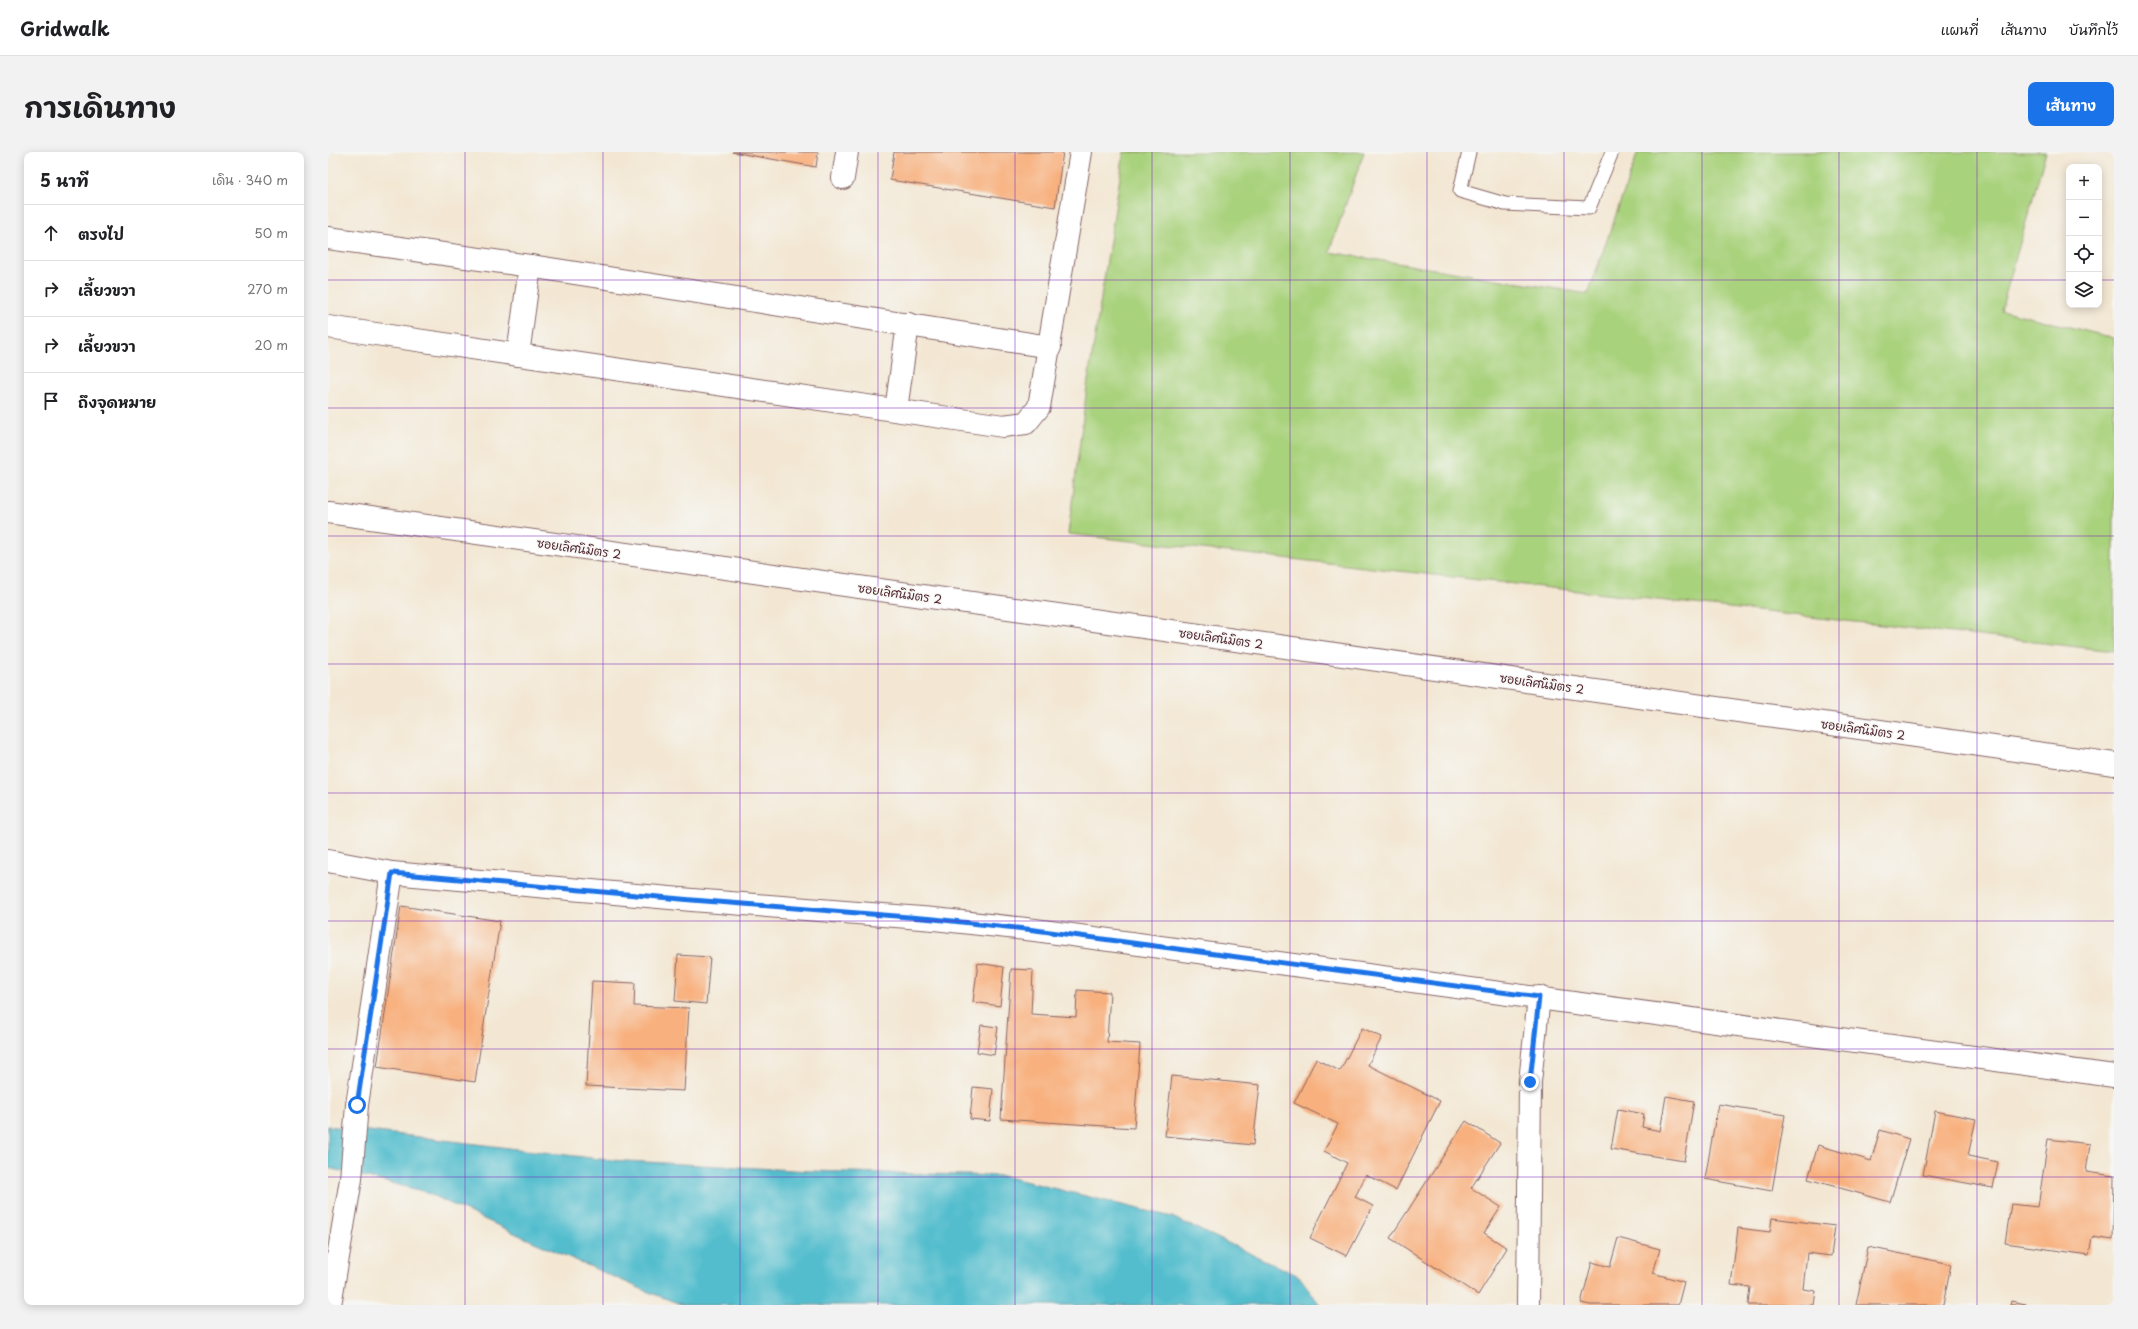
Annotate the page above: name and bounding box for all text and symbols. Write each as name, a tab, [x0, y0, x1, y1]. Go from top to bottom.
text: Gridwalk	[20, 14, 110, 42]
text: แผนที่	[1941, 19, 1978, 40]
text: เส้นทาง	[2000, 19, 2047, 40]
text: บันทึกไว้	[2069, 19, 2118, 40]
button: เส้นทาง	[2028, 82, 2114, 126]
text: การเดินทาง	[24, 85, 176, 128]
map controls	[2066, 164, 2102, 308]
button: +	[2066, 164, 2102, 200]
text: 5 นาที	[40, 167, 89, 193]
text: เดิน · 340 m	[212, 170, 288, 189]
button: −	[2066, 200, 2102, 236]
icon: ahead	[40, 222, 62, 244]
text: ตรงไป	[78, 222, 124, 245]
text: 50 m	[254, 223, 288, 242]
button: locate	[2066, 236, 2102, 272]
button: layers	[2066, 272, 2102, 308]
icon: right	[40, 278, 62, 300]
text: เลี้ยวขวา	[78, 278, 136, 301]
text: 270 m	[247, 279, 288, 298]
icon: right	[40, 334, 62, 356]
text: เลี้ยวขวา	[78, 334, 136, 357]
text: 20 m	[254, 335, 288, 354]
icon: arrive	[40, 390, 62, 412]
text: ถึงจุดหมาย	[78, 390, 156, 413]
street label: ซอยเลิศนิมิตร 2	[536, 533, 622, 563]
street label: ซอยเลิศนิมิตร 2	[857, 578, 943, 608]
street label: ซอยเลิศนิมิตร 2	[1178, 623, 1264, 653]
street label: ซอยเลิศนิมิตร 2	[1499, 668, 1585, 698]
street label: ซอยเลิศนิมิตร 2	[1820, 714, 1906, 744]
route end	[1521, 1073, 1539, 1091]
route start	[348, 1096, 366, 1114]

